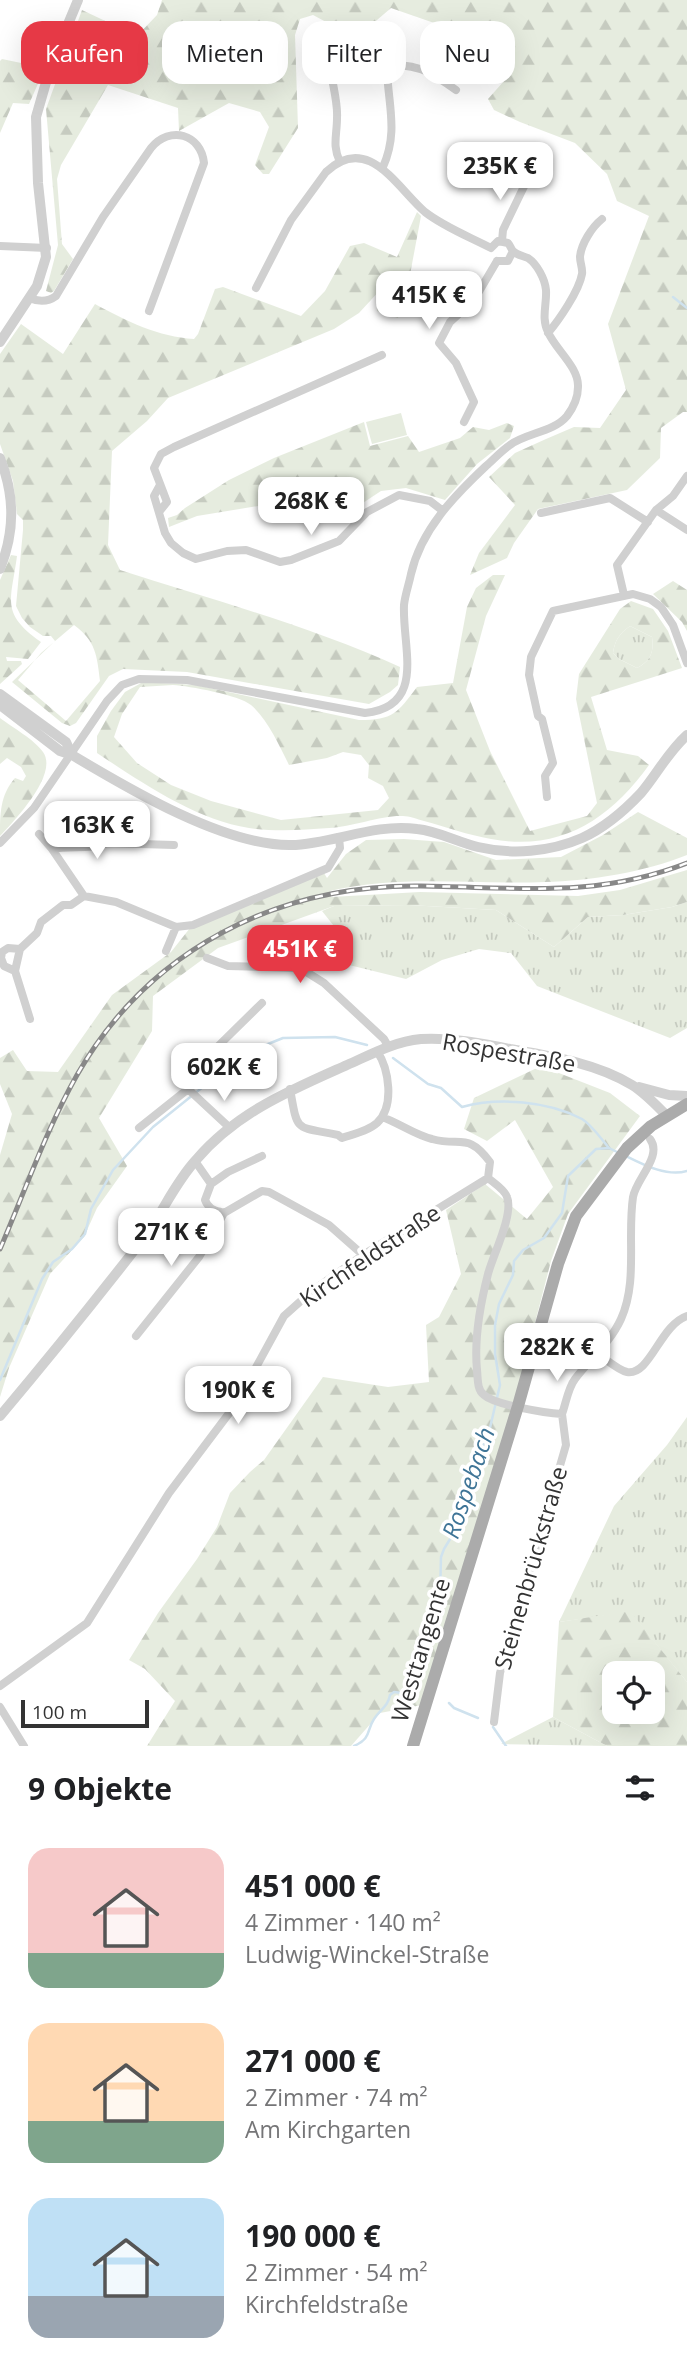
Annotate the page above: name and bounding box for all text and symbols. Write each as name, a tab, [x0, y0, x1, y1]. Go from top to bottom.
chip: Kaufen	[21, 21, 148, 84]
chip: Mieten	[162, 21, 288, 84]
chip: Filter	[302, 21, 406, 84]
chip: Neu	[420, 21, 515, 84]
pin: 235K €	[443, 142, 557, 202]
text: 235K €	[463, 149, 537, 181]
pin: 415K €	[372, 272, 486, 331]
text: 415K €	[392, 278, 466, 310]
pin: 268K €	[254, 477, 368, 537]
text: 268K €	[274, 484, 348, 516]
pin: 163K €	[40, 802, 154, 861]
text: 163K €	[60, 808, 134, 840]
pin: 451K €	[243, 926, 357, 985]
text: 451K €	[263, 932, 337, 964]
street label: Rospestraße	[440, 1025, 578, 1079]
pin: 602K €	[167, 1044, 281, 1103]
text: 602K €	[187, 1050, 261, 1082]
street label: Kirchfeldstraße	[293, 1196, 446, 1314]
pin: 271K €	[114, 1208, 228, 1268]
text: 271K €	[134, 1215, 208, 1247]
pin: 282K €	[500, 1324, 614, 1383]
text: 282K €	[520, 1330, 594, 1362]
pin: 190K €	[181, 1366, 295, 1426]
text: 190K €	[201, 1373, 275, 1405]
water label: Rospebach	[433, 1423, 502, 1543]
street label: Steinenbrückstraße	[486, 1462, 574, 1673]
street label: Westtangente	[383, 1574, 457, 1726]
map controls	[602, 1661, 665, 1724]
button: locate	[602, 1661, 665, 1724]
scale bar	[21, 1697, 149, 1729]
text: 100 m	[32, 1699, 87, 1725]
text: 9 Objekte	[28, 1768, 172, 1809]
icon: filters	[621, 1769, 659, 1807]
text: 451 000 €	[245, 1865, 381, 1906]
icon: home	[84, 1876, 168, 1960]
text: 4 Zimmer · 140 m²	[245, 1906, 441, 1938]
text: Ludwig-Winckel-Straße	[245, 1938, 489, 1970]
text: 271 000 €	[245, 2040, 381, 2081]
icon: home	[84, 2051, 168, 2135]
text: 2 Zimmer · 74 m²	[245, 2081, 428, 2113]
text: Am Kirchgarten	[245, 2113, 411, 2145]
text: 190 000 €	[245, 2215, 381, 2256]
icon: home	[84, 2226, 168, 2310]
text: 2 Zimmer · 54 m²	[245, 2256, 428, 2288]
text: Kirchfeldstraße	[245, 2288, 409, 2320]

